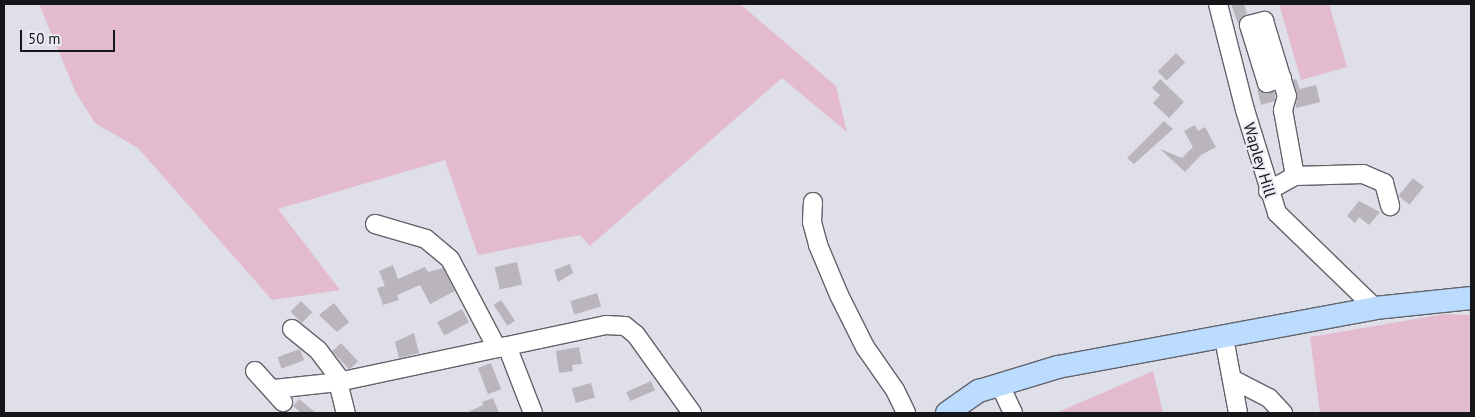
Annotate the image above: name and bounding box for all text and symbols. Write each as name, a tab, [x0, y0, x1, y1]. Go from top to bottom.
scale bar	[22, 20, 118, 52]
text: 50 m	[28, 29, 61, 48]
street label: Wapley Hill	[1239, 120, 1281, 200]

